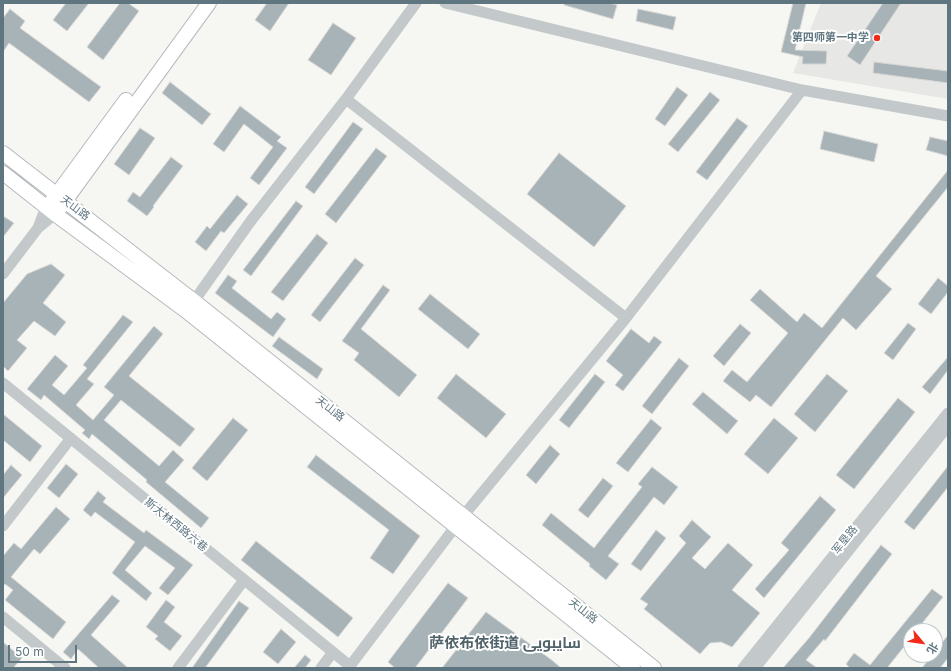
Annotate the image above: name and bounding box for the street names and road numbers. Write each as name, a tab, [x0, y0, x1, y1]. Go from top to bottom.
street label: 天山路	[58, 193, 92, 223]
street label: 天山路	[313, 394, 347, 424]
street label: 斯大林西路六巷	[142, 496, 210, 554]
street label: 军垦路	[829, 523, 861, 557]
street label: 天山路	[566, 595, 600, 627]

